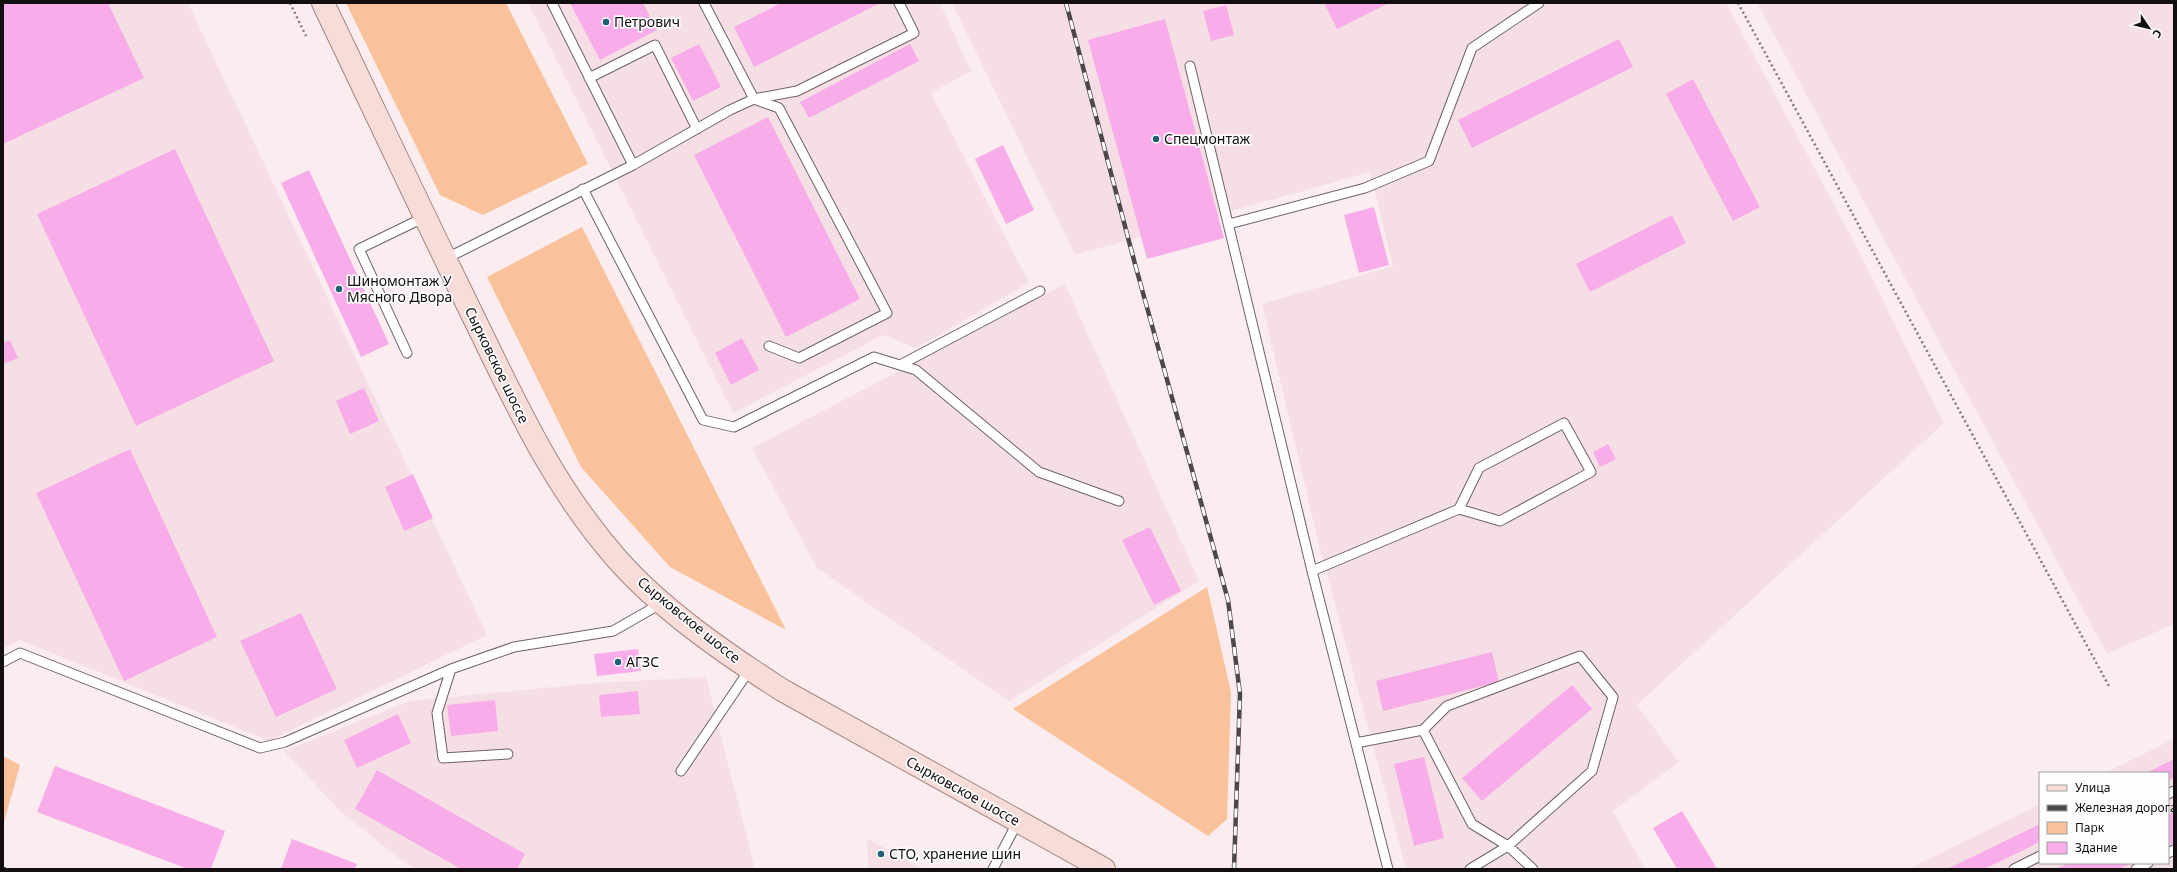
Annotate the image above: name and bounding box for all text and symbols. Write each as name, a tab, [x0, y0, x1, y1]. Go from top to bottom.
north arrow	[2129, 8, 2169, 48]
place label: Петрович	[614, 12, 680, 31]
marker: Петрович	[601, 17, 611, 27]
text: С	[2149, 27, 2166, 41]
place label: Спецмонтаж	[1164, 129, 1250, 148]
marker: Спецмонтаж	[1151, 134, 1161, 144]
place label: Шиномонтаж У Мясного Двора	[347, 271, 452, 306]
marker: Шиномонтаж У Мясного Двора	[334, 284, 344, 294]
street label: Сырковское шоссе	[461, 303, 534, 426]
street label: Сырковское шоссе	[634, 572, 745, 667]
place label: АГЗС	[626, 652, 659, 671]
marker: АГЗС	[613, 657, 623, 667]
street label: Сырковское шоссе	[903, 751, 1024, 830]
legend	[2039, 772, 2169, 864]
text: Улица	[2075, 779, 2110, 796]
text: Железная дорога	[2075, 799, 2177, 816]
text: Парк	[2075, 819, 2105, 836]
text: Здание	[2075, 839, 2118, 856]
place label: СТО, хранение шин	[889, 844, 1021, 863]
marker: СТО, хранение шин	[876, 849, 886, 859]

